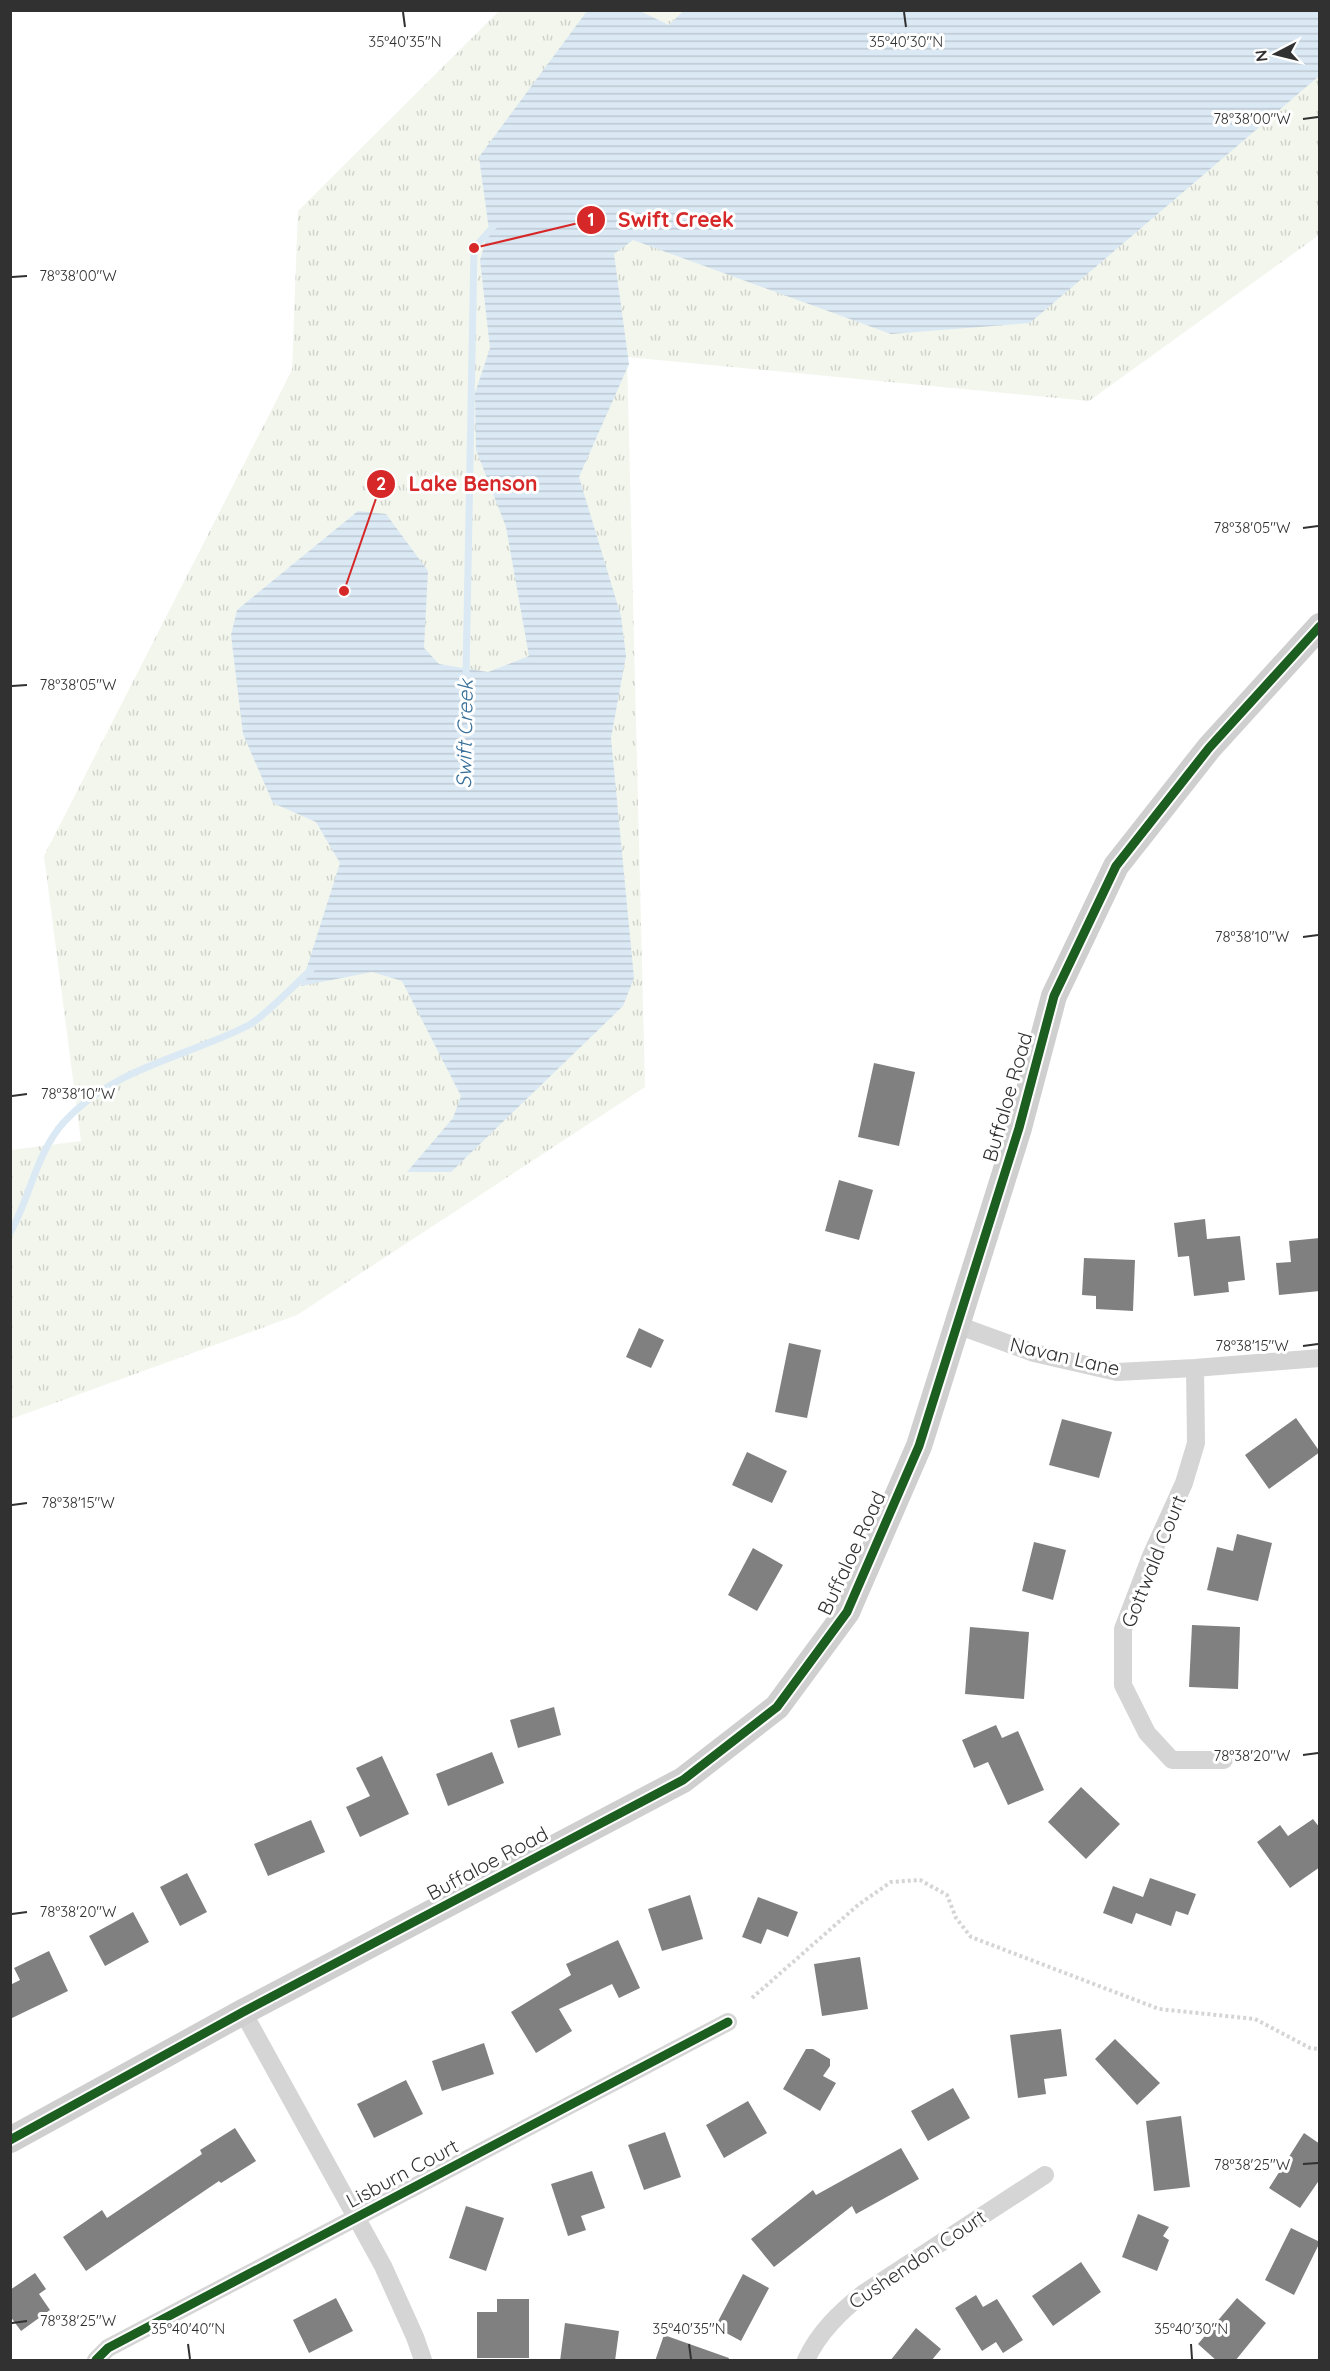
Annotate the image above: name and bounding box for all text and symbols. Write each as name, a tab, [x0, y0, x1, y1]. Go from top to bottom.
north arrow	[1246, 24, 1306, 84]
text: 35°40'35"N	[368, 32, 442, 51]
text: 35°40'30"N	[869, 32, 943, 51]
text: N	[1250, 49, 1272, 63]
text: 78°38'00"W	[1213, 109, 1291, 128]
callout: Swift Creek	[576, 200, 746, 239]
text: Swift Creek	[618, 206, 734, 232]
text: 1	[587, 208, 595, 231]
text: 78°38'00"W	[39, 266, 117, 285]
callout: Lake Benson	[366, 465, 549, 504]
text: Lake Benson	[408, 470, 538, 496]
text: 2	[376, 472, 386, 495]
text: 78°38'05"W	[1214, 518, 1291, 537]
text: 78°38'05"W	[40, 675, 117, 694]
water label: Swift Creek	[450, 678, 478, 789]
text: 78°38'10"W	[1215, 927, 1290, 946]
street label: Buffaloe Road	[977, 1029, 1037, 1165]
text: 78°38'10"W	[41, 1084, 116, 1103]
street label: Navan Lane	[1008, 1331, 1122, 1381]
text: 78°38'15"W	[1215, 1336, 1289, 1355]
street label: Buffaloe Road	[811, 1487, 891, 1619]
street label: Gottwald Court	[1115, 1491, 1191, 1631]
text: 78°38'15"W	[41, 1493, 115, 1512]
text: 78°38'20"W	[1213, 1746, 1291, 1765]
street label: Buffaloe Road	[422, 1821, 552, 1905]
text: 78°38'20"W	[39, 1902, 117, 1921]
street label: Lisburn Court	[342, 2133, 463, 2213]
text: 78°38'25"W	[1214, 2155, 1291, 2174]
street label: Cushendon Court	[844, 2204, 991, 2314]
text: 78°38'25"W	[40, 2311, 117, 2330]
text: 35°40'40"N	[151, 2319, 225, 2338]
text: 35°40'35"N	[652, 2319, 726, 2338]
text: 35°40'30"N	[1154, 2319, 1228, 2338]

